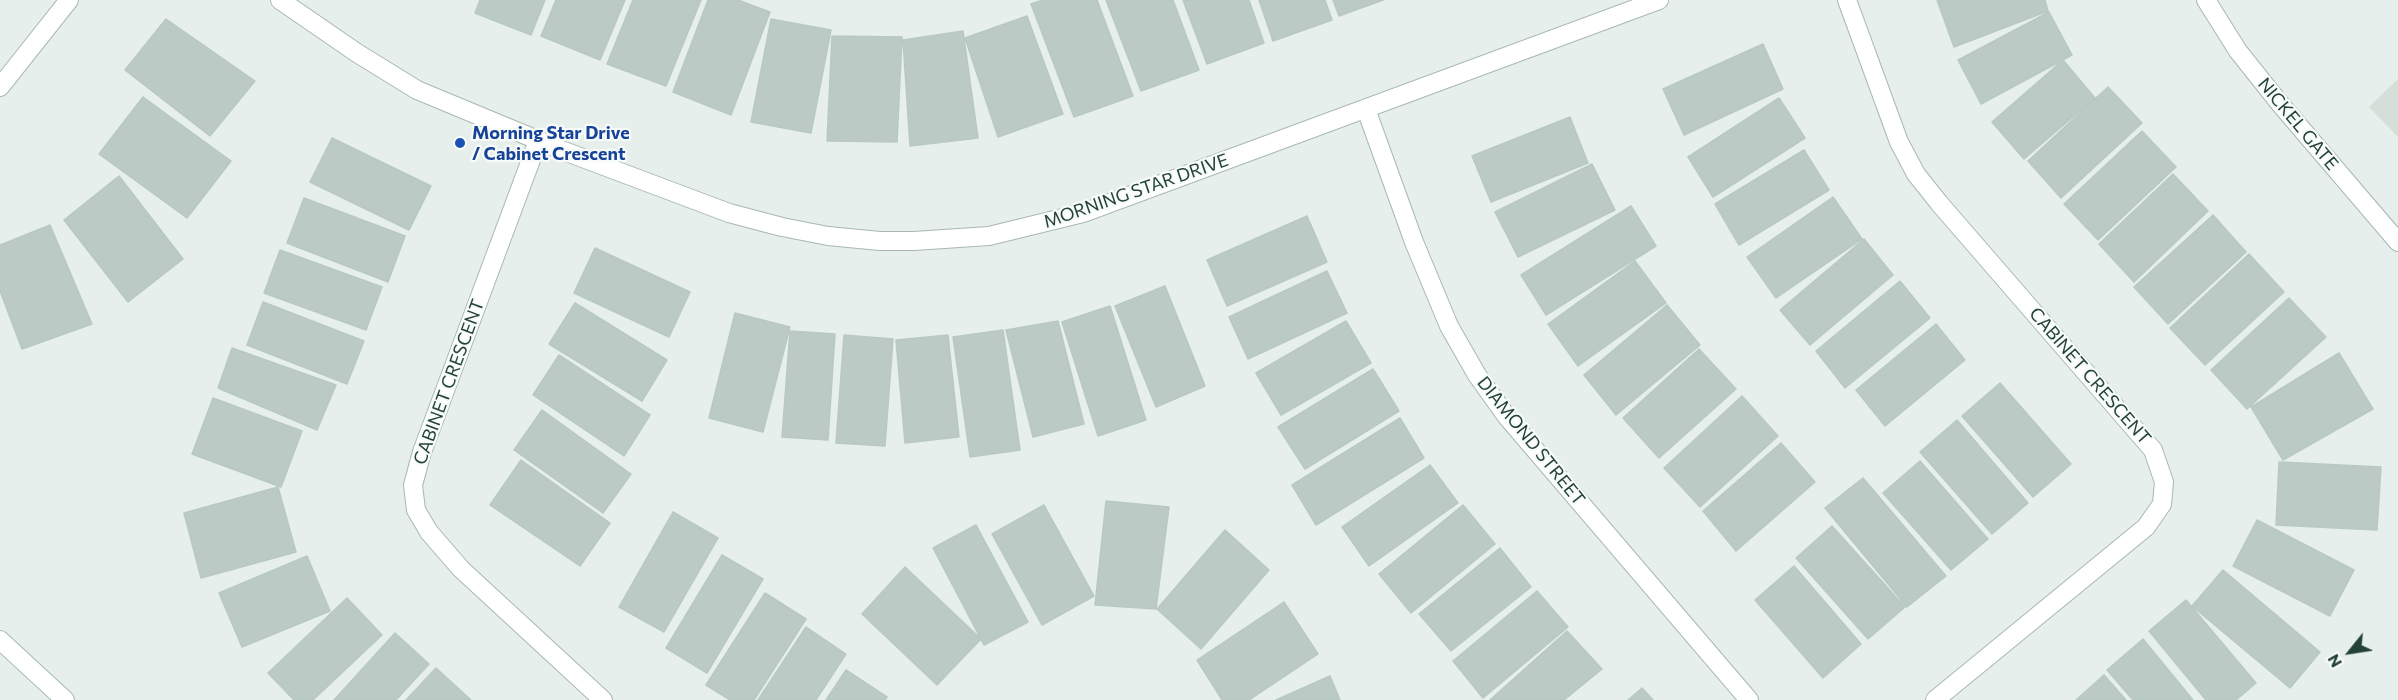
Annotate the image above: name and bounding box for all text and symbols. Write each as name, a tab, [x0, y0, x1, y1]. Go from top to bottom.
street label: NICKEL GATE	[2253, 74, 2343, 174]
place label: Morning Star Drive / Cabinet Crescent	[472, 122, 630, 164]
marker: Morning Star Drive / Cabinet Crescent	[453, 136, 467, 150]
street label: MORNING STAR DRIVE	[1041, 149, 1231, 233]
street label: CABINET CRESCENT	[409, 296, 489, 468]
street label: CABINET CRESCENT	[2025, 303, 2155, 449]
street label: DIAMOND STREET	[1472, 372, 1590, 510]
north arrow	[2320, 622, 2380, 682]
text: N	[2323, 651, 2345, 671]

